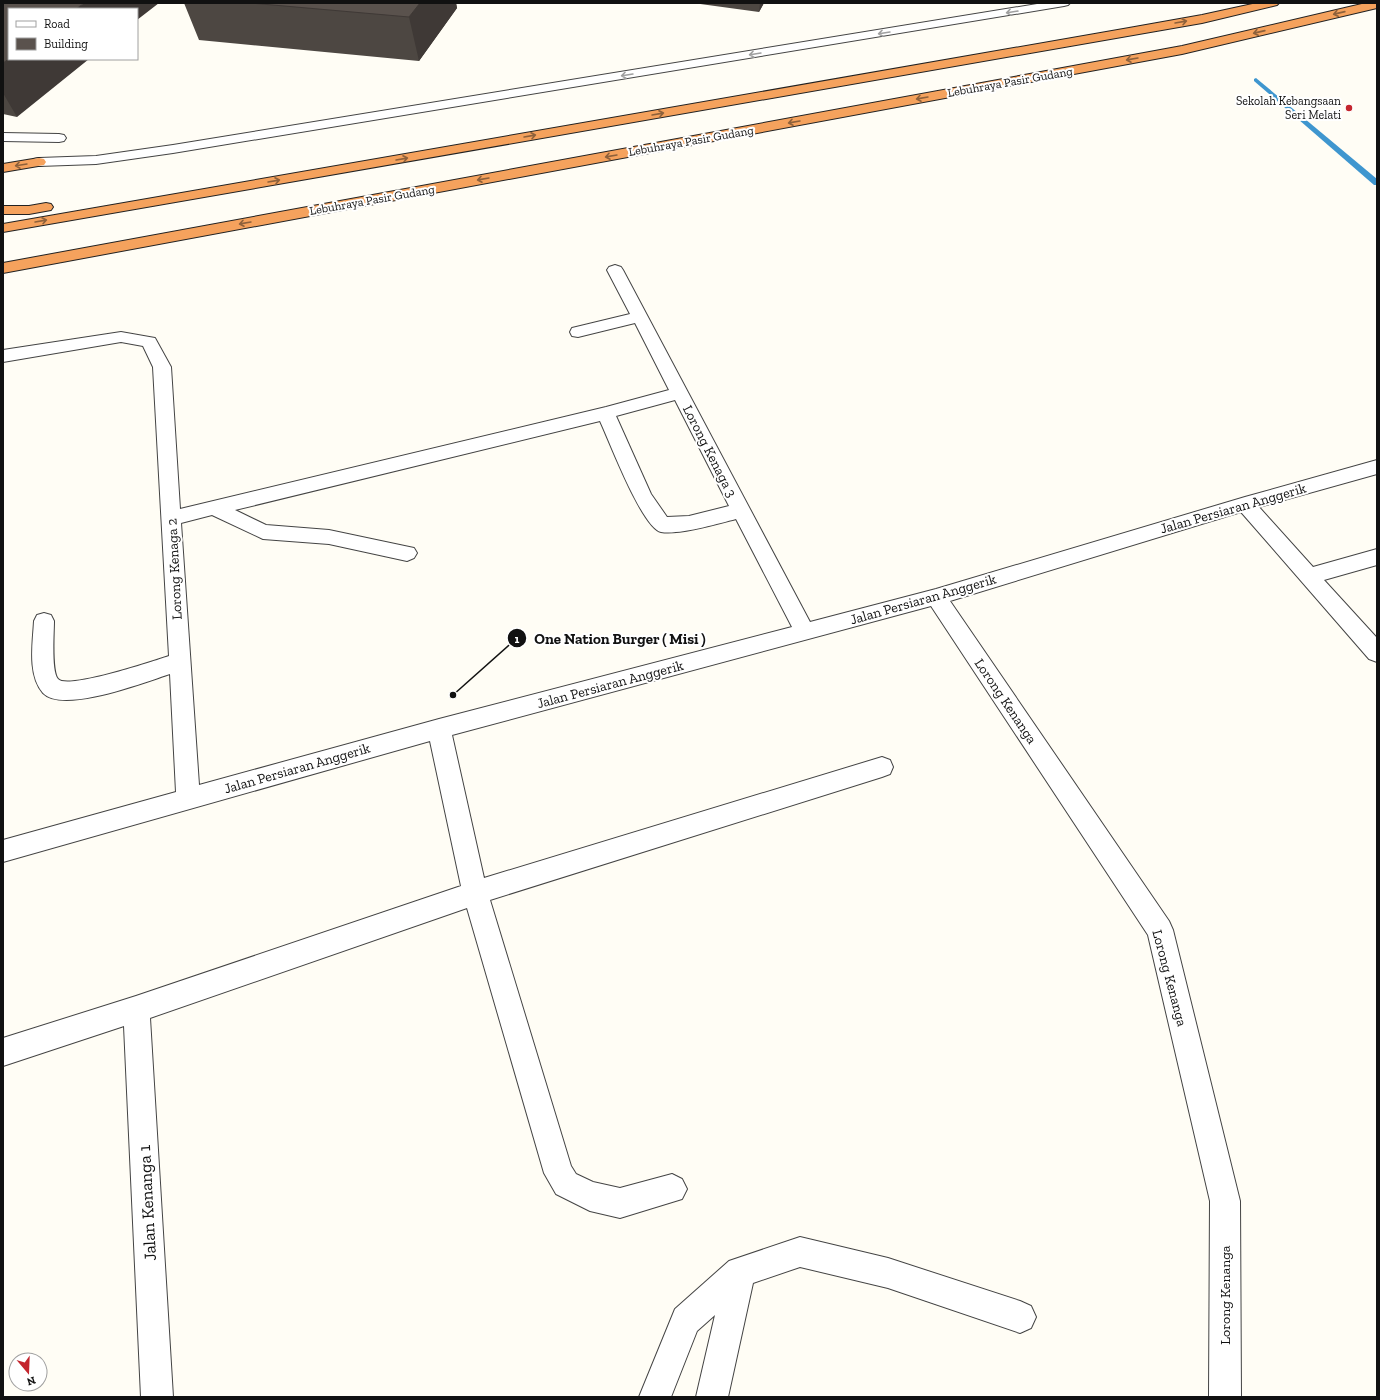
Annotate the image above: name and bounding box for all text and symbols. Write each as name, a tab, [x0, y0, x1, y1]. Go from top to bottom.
legend	[8, 8, 138, 60]
one-way arrow	[1006, 8, 1019, 16]
one-way arrow	[1333, 9, 1346, 17]
text: Road	[44, 17, 70, 31]
one-way arrow	[1174, 18, 1187, 26]
one-way arrow	[1253, 28, 1266, 36]
one-way arrow	[878, 29, 891, 37]
text: Building	[44, 37, 88, 51]
one-way arrow	[749, 50, 762, 58]
one-way arrow	[1126, 55, 1139, 63]
street label: Lebuhraya Pasir Gudang	[946, 64, 1074, 100]
one-way arrow	[621, 71, 634, 79]
one-way arrow	[915, 94, 928, 102]
place label: Sekolah Kebangsaan Seri Melati	[1236, 94, 1342, 122]
marker: Sekolah Kebangsaan Seri Melati	[1344, 103, 1354, 113]
one-way arrow	[651, 110, 664, 118]
one-way arrow	[788, 118, 801, 126]
street label: Lebuhraya Pasir Gudang	[627, 123, 755, 159]
one-way arrow	[523, 132, 536, 140]
one-way arrow	[605, 152, 618, 160]
one-way arrow	[395, 154, 408, 162]
one-way arrow	[15, 161, 28, 169]
one-way arrow	[477, 175, 490, 183]
one-way arrow	[267, 177, 280, 185]
street label: Lebuhraya Pasir Gudang	[308, 182, 436, 218]
one-way arrow	[35, 217, 48, 225]
one-way arrow	[239, 219, 252, 227]
street label: Lorong Kenaga 3	[679, 402, 740, 500]
street label: Jalan Persiaran Anggerik	[1158, 479, 1309, 537]
street label: Lorong Kenaga 2	[163, 518, 186, 620]
street label: Jalan Persiaran Anggerik	[848, 570, 999, 628]
callout: One Nation Burger ( Misi )	[507, 625, 714, 652]
text: One Nation Burger ( Misi )	[534, 630, 706, 648]
text: 1	[515, 632, 520, 646]
street label: Lorong Kenanga	[971, 655, 1041, 747]
street label: Jalan Persiaran Anggerik	[535, 657, 686, 712]
street label: Jalan Persiaran Anggerik	[222, 739, 373, 797]
street label: Lorong Kenanga	[1148, 928, 1191, 1029]
street label: Jalan Kenanga 1	[134, 1144, 160, 1261]
street label: Lorong Kenanga	[1217, 1245, 1234, 1345]
north arrow	[8, 1352, 48, 1392]
text: N	[24, 1373, 37, 1389]

